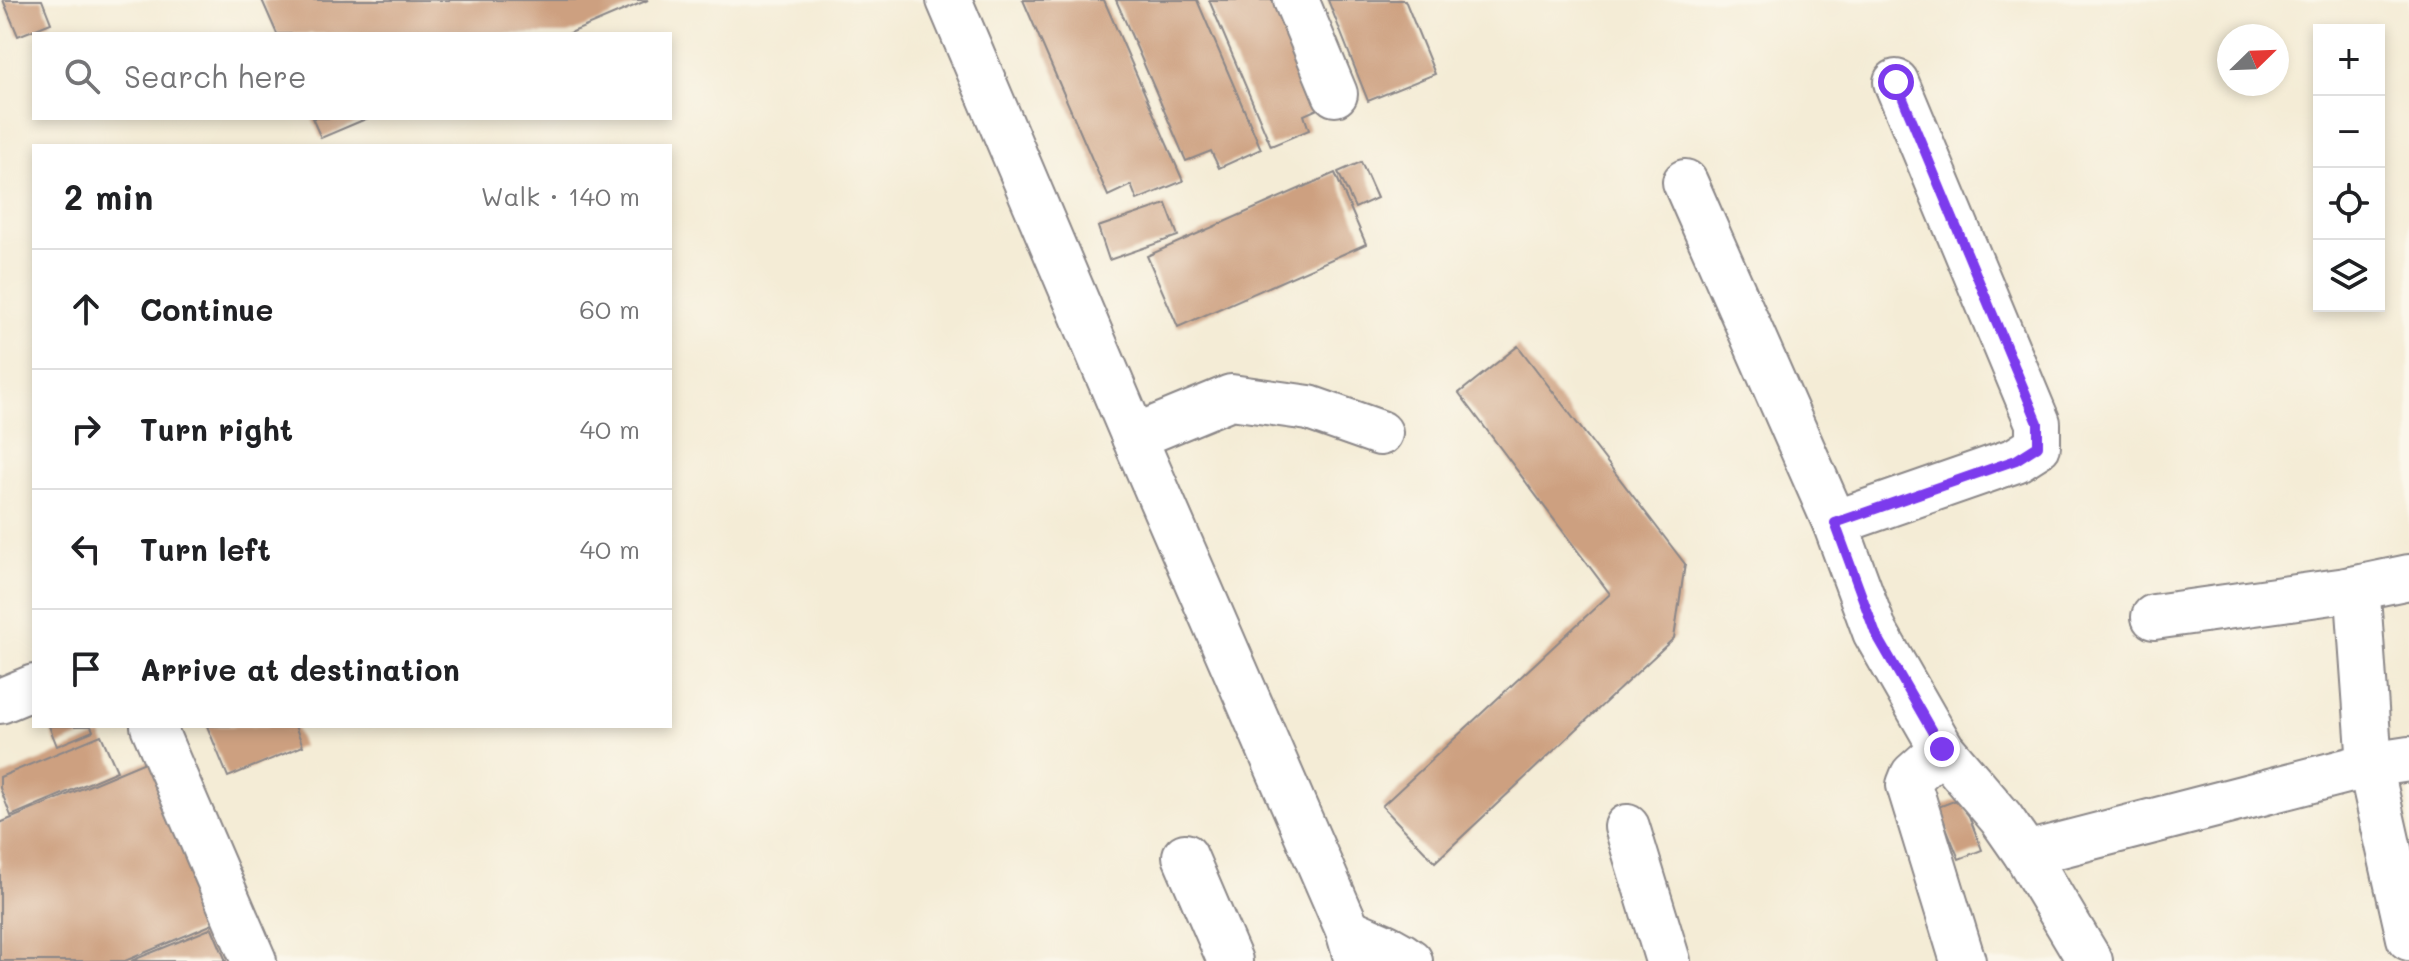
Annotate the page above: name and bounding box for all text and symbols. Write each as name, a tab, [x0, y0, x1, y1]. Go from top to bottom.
north arrow	[2217, 24, 2289, 96]
map controls	[2313, 24, 2385, 312]
button: +	[2313, 24, 2385, 96]
search box	[32, 32, 672, 120]
icon: search	[60, 54, 104, 98]
text: Search here	[124, 56, 307, 96]
route start	[1878, 64, 1914, 100]
button: −	[2313, 96, 2385, 168]
button: locate	[2313, 168, 2385, 240]
text: 2 min	[64, 174, 153, 219]
text: Walk · 140 m	[481, 179, 640, 213]
button: layers	[2313, 240, 2385, 312]
icon: ahead	[64, 287, 108, 331]
text: Continue	[140, 289, 273, 329]
text: 60 m	[579, 292, 640, 326]
icon: right	[64, 407, 108, 451]
text: Turn right	[140, 409, 293, 449]
text: 40 m	[580, 412, 640, 446]
icon: left	[64, 527, 108, 571]
text: Turn left	[140, 529, 271, 569]
text: 40 m	[580, 532, 640, 566]
icon: arrive	[64, 647, 108, 691]
text: Arrive at destination	[140, 649, 460, 689]
route end	[1924, 731, 1960, 767]

